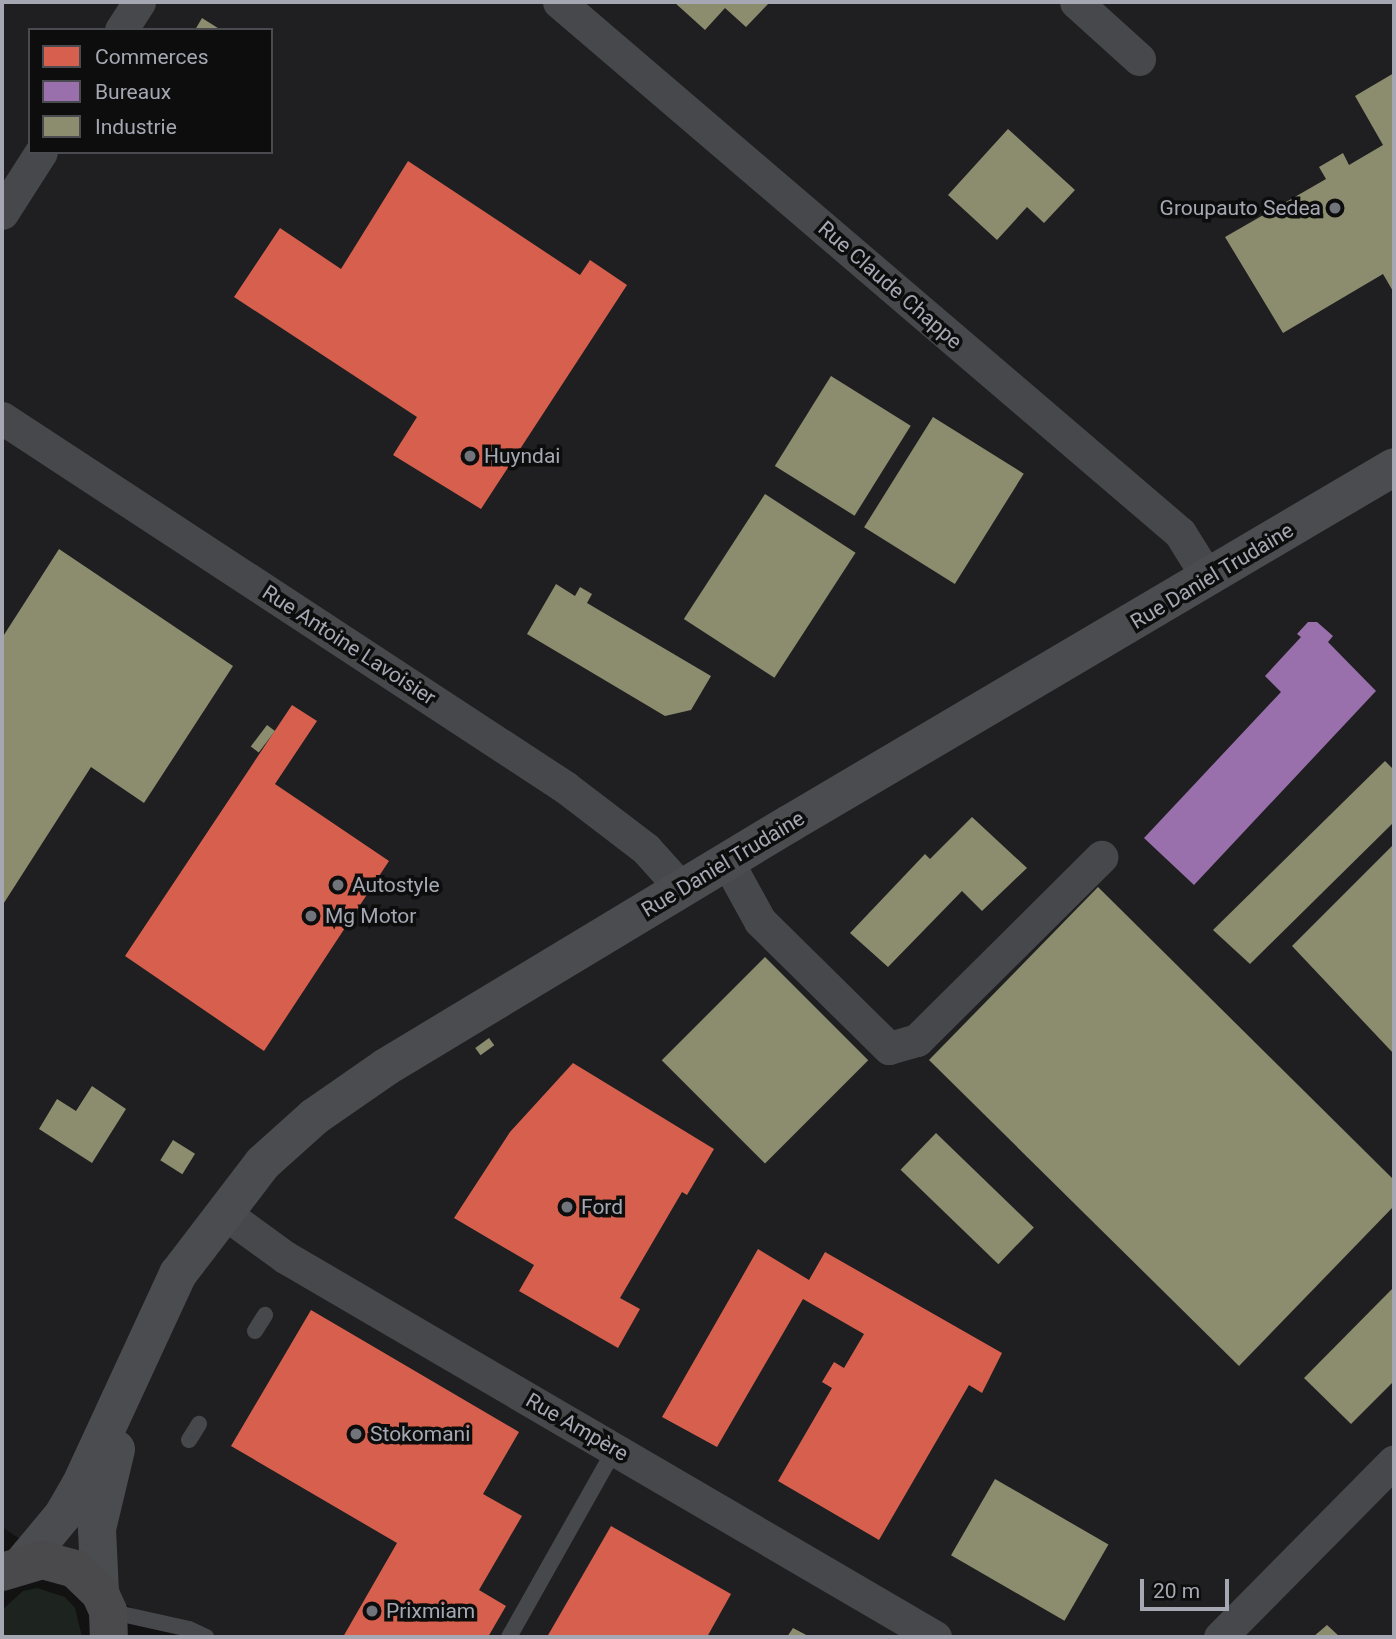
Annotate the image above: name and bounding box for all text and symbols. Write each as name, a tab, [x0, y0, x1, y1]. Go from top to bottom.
legend	[28, 28, 273, 154]
text: Commerces	[95, 45, 209, 69]
text: Bureaux	[95, 80, 171, 104]
text: Industrie	[95, 115, 177, 139]
place label: Groupauto Sedea	[1160, 195, 1321, 221]
marker: Groupauto Sedea	[1327, 200, 1343, 216]
street label: Rue Claude Chappe	[813, 216, 967, 354]
place label: Huyndai	[484, 443, 560, 469]
marker: Huyndai	[462, 448, 478, 464]
street label: Rue Daniel Trudaine	[1126, 517, 1298, 635]
street label: Rue Antoine Lavoisier	[258, 579, 440, 711]
street label: Rue Daniel Trudaine	[637, 805, 809, 923]
place label: Autostyle	[352, 872, 440, 898]
marker: Autostyle	[330, 877, 346, 893]
place label: Mg Motor	[325, 903, 416, 929]
marker: Mg Motor	[303, 908, 319, 924]
place label: Ford	[581, 1194, 623, 1220]
marker: Ford	[559, 1199, 575, 1215]
street label: Rue Ampère	[521, 1388, 633, 1466]
place label: Stokomani	[370, 1421, 470, 1447]
marker: Stokomani	[348, 1426, 364, 1442]
scale bar	[1144, 1566, 1233, 1610]
text: 20 m	[1153, 1579, 1200, 1603]
place label: Prixmiam	[386, 1598, 475, 1624]
marker: Prixmiam	[364, 1603, 380, 1619]

